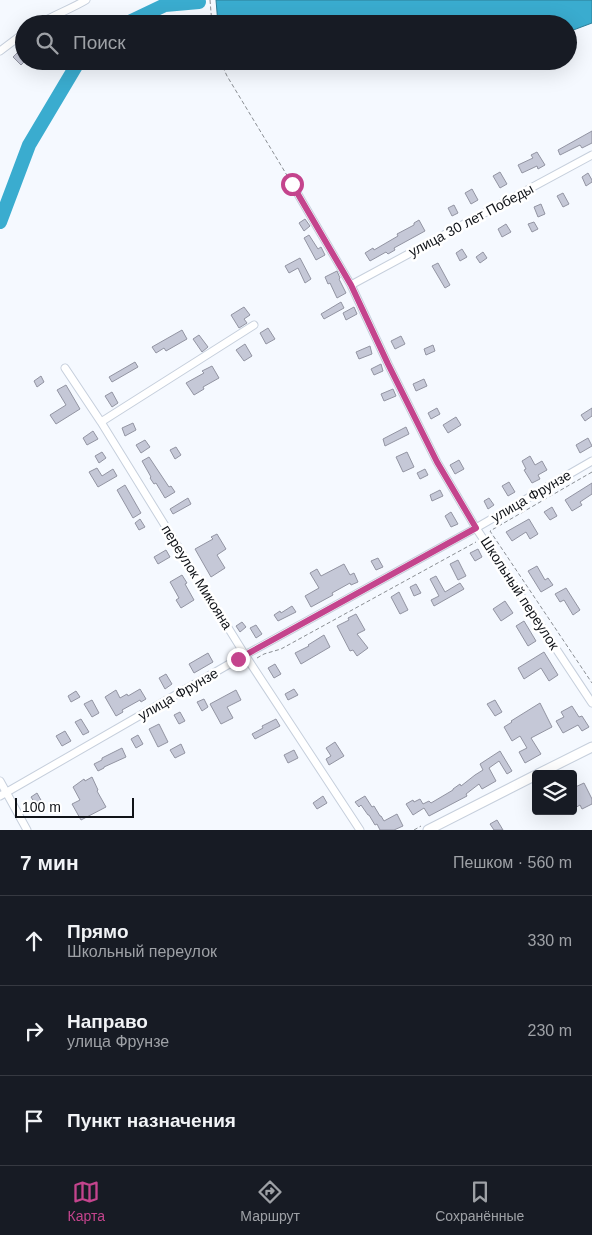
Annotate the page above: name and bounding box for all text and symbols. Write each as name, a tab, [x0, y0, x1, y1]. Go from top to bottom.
search box	[15, 15, 577, 70]
icon: search	[33, 29, 61, 57]
text: Поиск	[73, 32, 126, 53]
route start	[281, 173, 304, 196]
street label: улица 30 лет Победы	[406, 180, 536, 260]
street label: улица Фрунзе	[488, 467, 574, 525]
street label: переулок Микояна	[158, 522, 236, 632]
street label: Школьный переулок	[478, 534, 563, 653]
route end	[227, 648, 250, 671]
street label: улица Фрунзе	[135, 665, 221, 723]
map controls	[532, 770, 577, 815]
button: layers	[532, 770, 577, 815]
scale bar	[15, 795, 134, 818]
text: 100 m	[22, 799, 61, 815]
text: 7 мин	[20, 851, 79, 874]
text: Пешком · 560 m	[453, 854, 572, 871]
text: Прямо	[67, 921, 129, 942]
icon: ahead	[20, 927, 48, 955]
text: 330 m	[528, 932, 572, 949]
text: Школьный переулок	[67, 943, 217, 960]
text: Направо	[67, 1011, 148, 1032]
icon: right	[20, 1017, 48, 1045]
text: 230 m	[528, 1022, 572, 1039]
text: улица Фрунзе	[67, 1033, 169, 1050]
icon: arrive	[20, 1107, 48, 1135]
text: Пункт назначения	[67, 1110, 236, 1131]
tab: Карта	[68, 1178, 105, 1224]
tab: Маршрут	[240, 1178, 300, 1224]
tab: Сохранённые	[435, 1178, 524, 1224]

